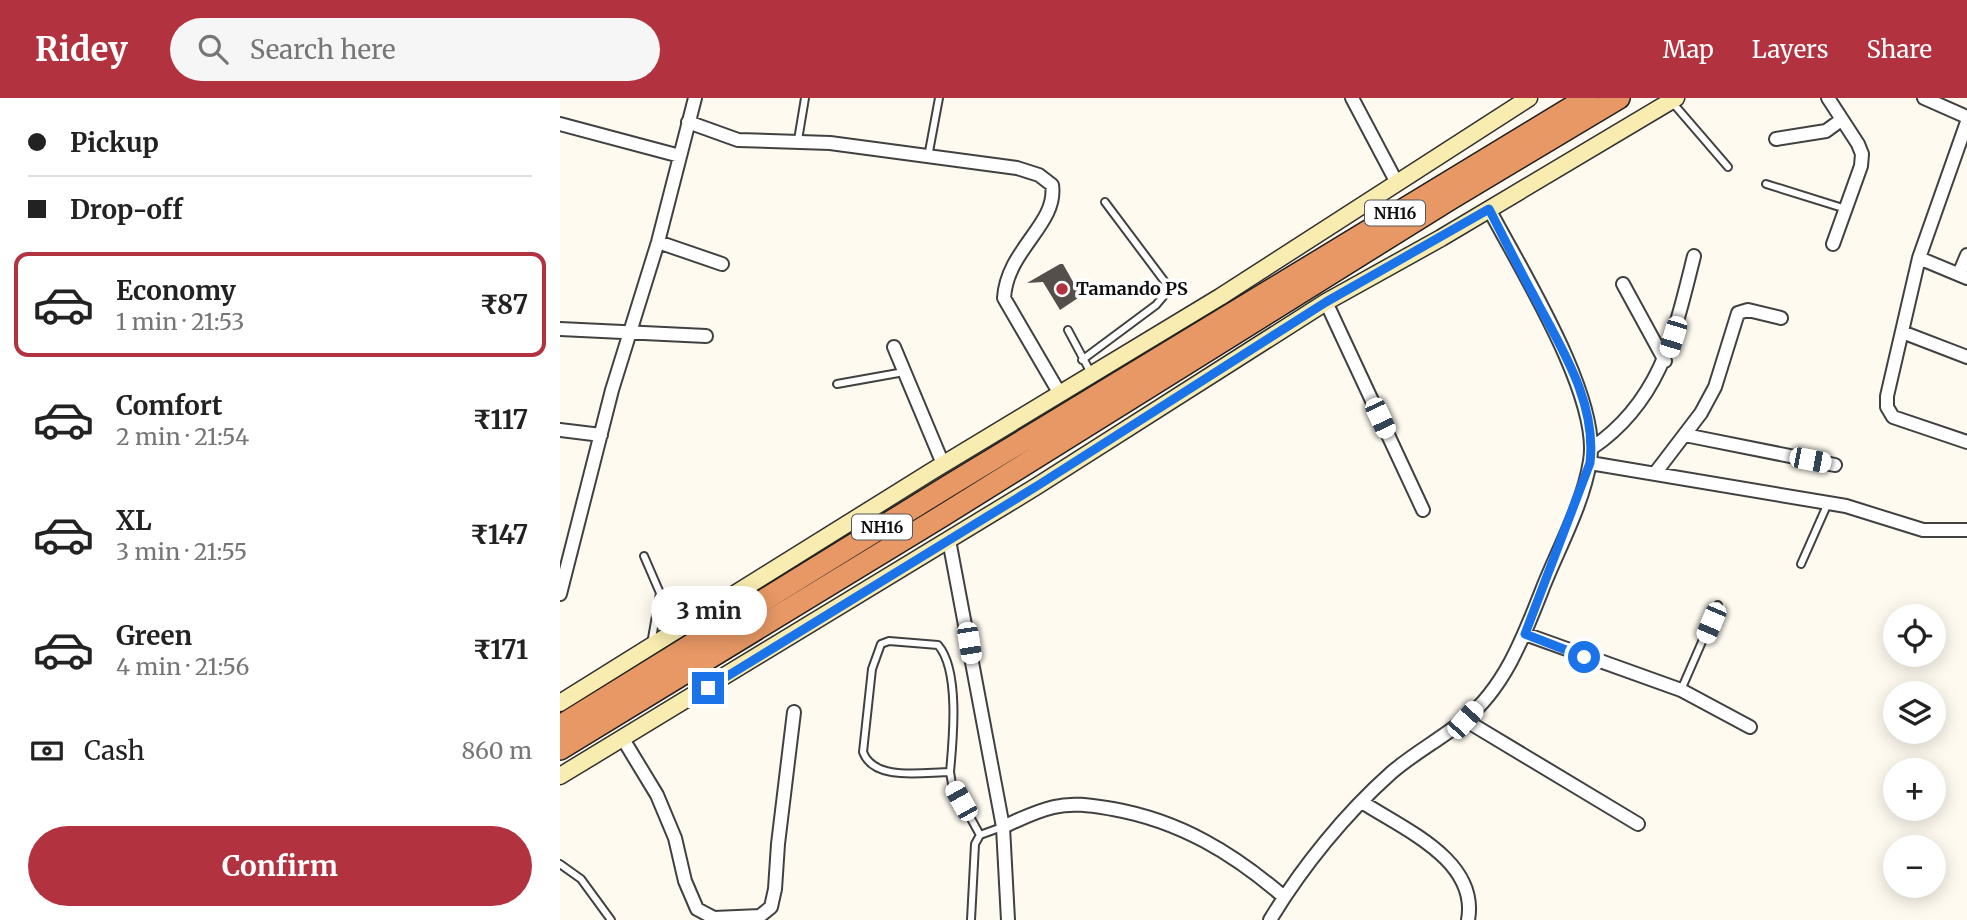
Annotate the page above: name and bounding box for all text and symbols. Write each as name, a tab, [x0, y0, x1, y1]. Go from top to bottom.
search box	[170, 18, 660, 81]
text: Ridey	[35, 29, 128, 70]
icon: search	[194, 30, 232, 68]
text: Search here	[250, 33, 396, 66]
text: Map	[1663, 34, 1714, 65]
text: Layers	[1752, 34, 1828, 65]
text: Share	[1866, 34, 1932, 65]
text: Pickup	[70, 126, 159, 159]
text: Drop-off	[70, 193, 183, 226]
road number: NH16	[1365, 200, 1425, 225]
icon: car	[32, 273, 95, 336]
text: Economy	[116, 274, 236, 307]
place label: Tamando PS	[1076, 277, 1188, 300]
marker: Tamando PS	[1054, 281, 1070, 297]
text: ₹87	[480, 288, 528, 321]
text: 1 min · 21:53	[116, 307, 244, 336]
car	[1657, 314, 1690, 360]
icon: car	[32, 388, 95, 451]
text: Comfort	[116, 389, 222, 422]
car	[1362, 395, 1399, 441]
text: ₹117	[473, 403, 528, 436]
text: 2 min · 21:54	[116, 422, 249, 451]
car	[1788, 446, 1833, 474]
icon: car	[32, 503, 95, 566]
text: XL	[116, 504, 152, 537]
road number: NH16	[852, 514, 912, 540]
text: ₹147	[470, 518, 528, 551]
text: 3 min · 21:55	[116, 537, 247, 566]
callout: 3 min	[650, 587, 766, 636]
text: 3 min	[676, 596, 742, 625]
car	[1694, 600, 1729, 646]
map controls	[1883, 604, 1946, 898]
button: locate	[1883, 604, 1946, 667]
icon: car	[32, 618, 95, 681]
text: Green	[116, 619, 192, 652]
car	[956, 621, 983, 665]
text: ₹171	[473, 633, 528, 666]
route start	[1568, 641, 1600, 673]
text: 4 min · 21:56	[116, 652, 250, 681]
route end	[692, 672, 724, 704]
button: layers	[1883, 681, 1946, 744]
car	[1444, 697, 1487, 743]
icon: cash	[28, 732, 66, 770]
text: Cash	[84, 734, 145, 767]
text: 860 m	[461, 736, 532, 765]
button: +	[1883, 758, 1946, 821]
car	[942, 778, 981, 824]
button: Confirm	[28, 826, 532, 906]
button: −	[1883, 835, 1946, 898]

